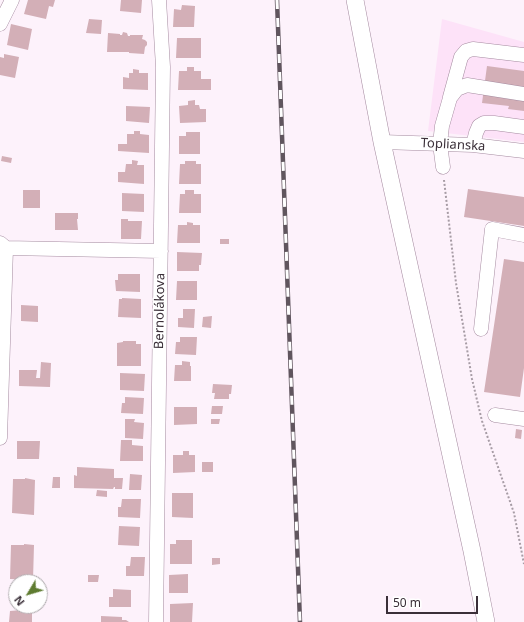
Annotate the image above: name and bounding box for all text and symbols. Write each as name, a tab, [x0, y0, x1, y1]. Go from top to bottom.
street label: Toplianska	[420, 136, 486, 154]
street label: Bernolákova	[152, 273, 168, 349]
north arrow	[8, 574, 48, 614]
scale bar	[388, 588, 480, 614]
text: N	[10, 593, 28, 609]
text: 50 m	[393, 594, 421, 611]

